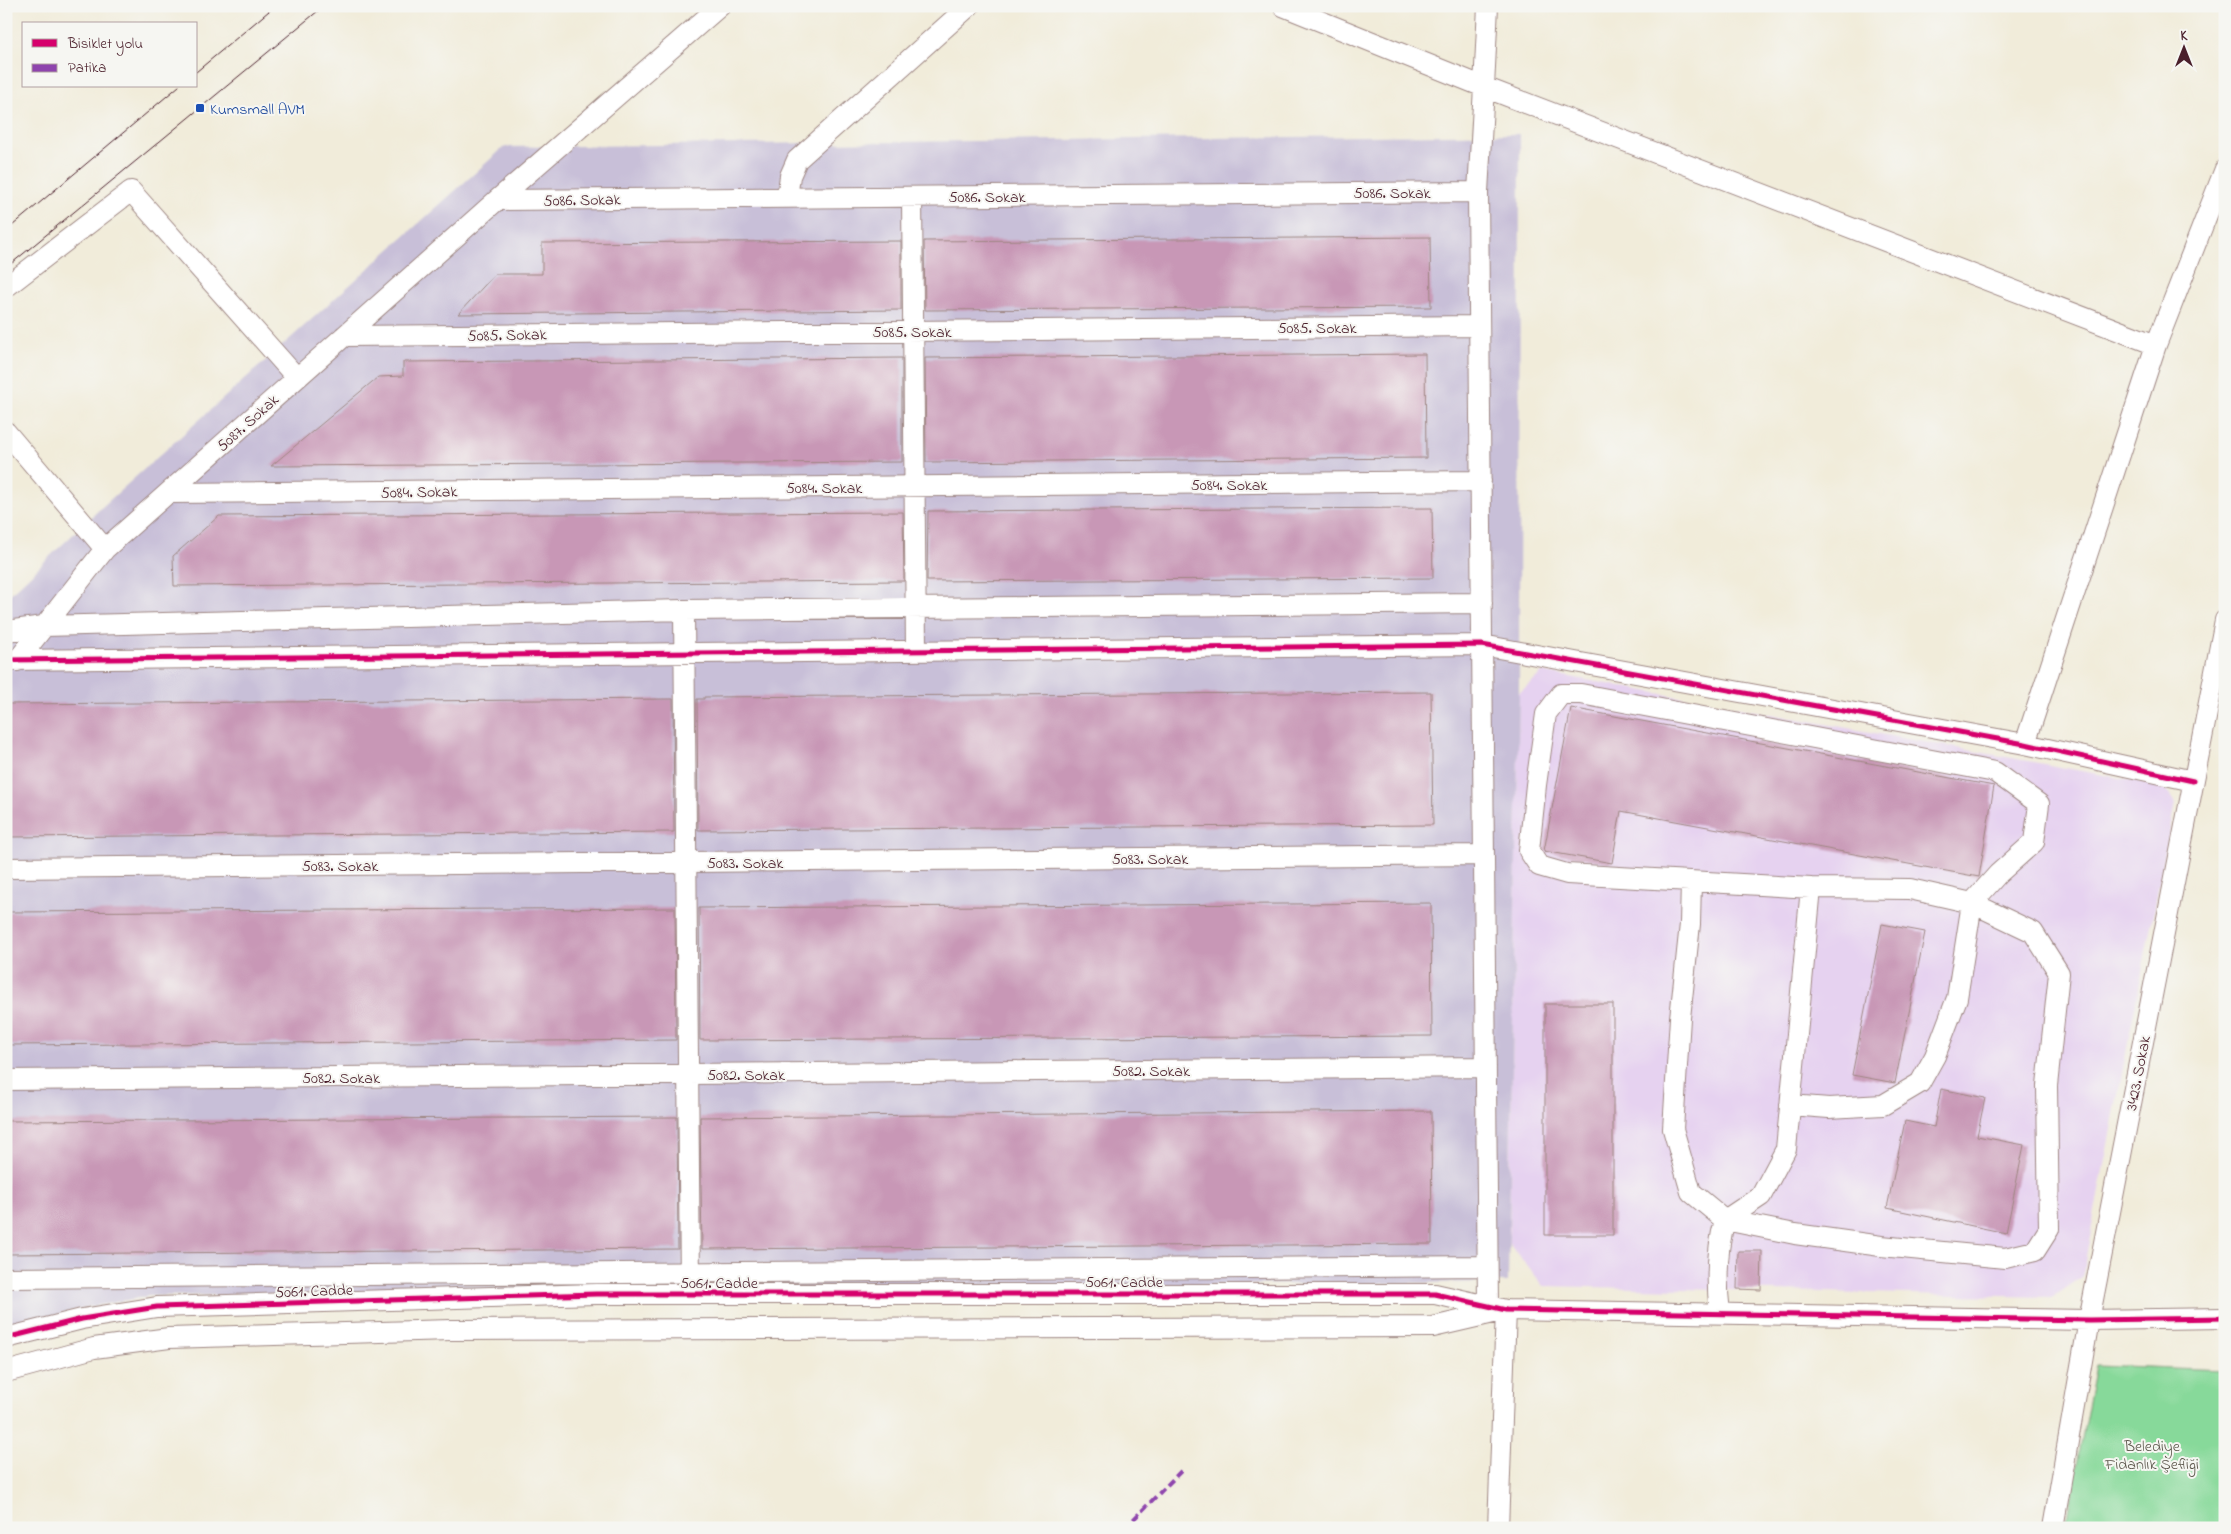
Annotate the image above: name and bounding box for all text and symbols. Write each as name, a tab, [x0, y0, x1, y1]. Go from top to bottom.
legend	[22, 22, 198, 88]
north arrow	[2158, 22, 2208, 72]
text: K	[2181, 26, 2189, 47]
text: Bisiklet yolu	[67, 33, 143, 56]
text: Patika	[68, 57, 106, 79]
place label: Kumsmall AVM	[210, 98, 305, 122]
marker: Kumsmall AVM	[194, 102, 206, 114]
street label: 5086. Sokak	[1353, 182, 1432, 206]
street label: 5086. Sokak	[948, 186, 1027, 210]
street label: 5086. Sokak	[543, 188, 622, 214]
street label: 5085. Sokak	[1277, 317, 1358, 341]
street label: 5085. Sokak	[872, 321, 953, 345]
street label: 5085. Sokak	[467, 323, 548, 349]
street label: 5087. Sokak	[212, 388, 286, 458]
street label: 5084. Sokak	[1191, 474, 1268, 498]
street label: 5084. Sokak	[786, 477, 863, 501]
street label: 5084. Sokak	[380, 480, 459, 506]
street label: 5083. Sokak	[1112, 848, 1189, 872]
street label: 5083. Sokak	[707, 852, 784, 876]
street label: 5083. Sokak	[302, 855, 379, 879]
street label: 3423. Sokak	[2120, 1033, 2158, 1113]
street label: 5082. Sokak	[1112, 1060, 1191, 1084]
street label: 5082. Sokak	[707, 1064, 786, 1088]
street label: 5082. Sokak	[302, 1067, 381, 1091]
street label: 5061. Cadde	[1085, 1271, 1164, 1295]
street label: 5061. Cadde	[680, 1272, 759, 1296]
street label: 5061. Cadde	[275, 1279, 354, 1305]
park label: Belediye Fidanlık Şefliği	[2104, 1435, 2199, 1477]

